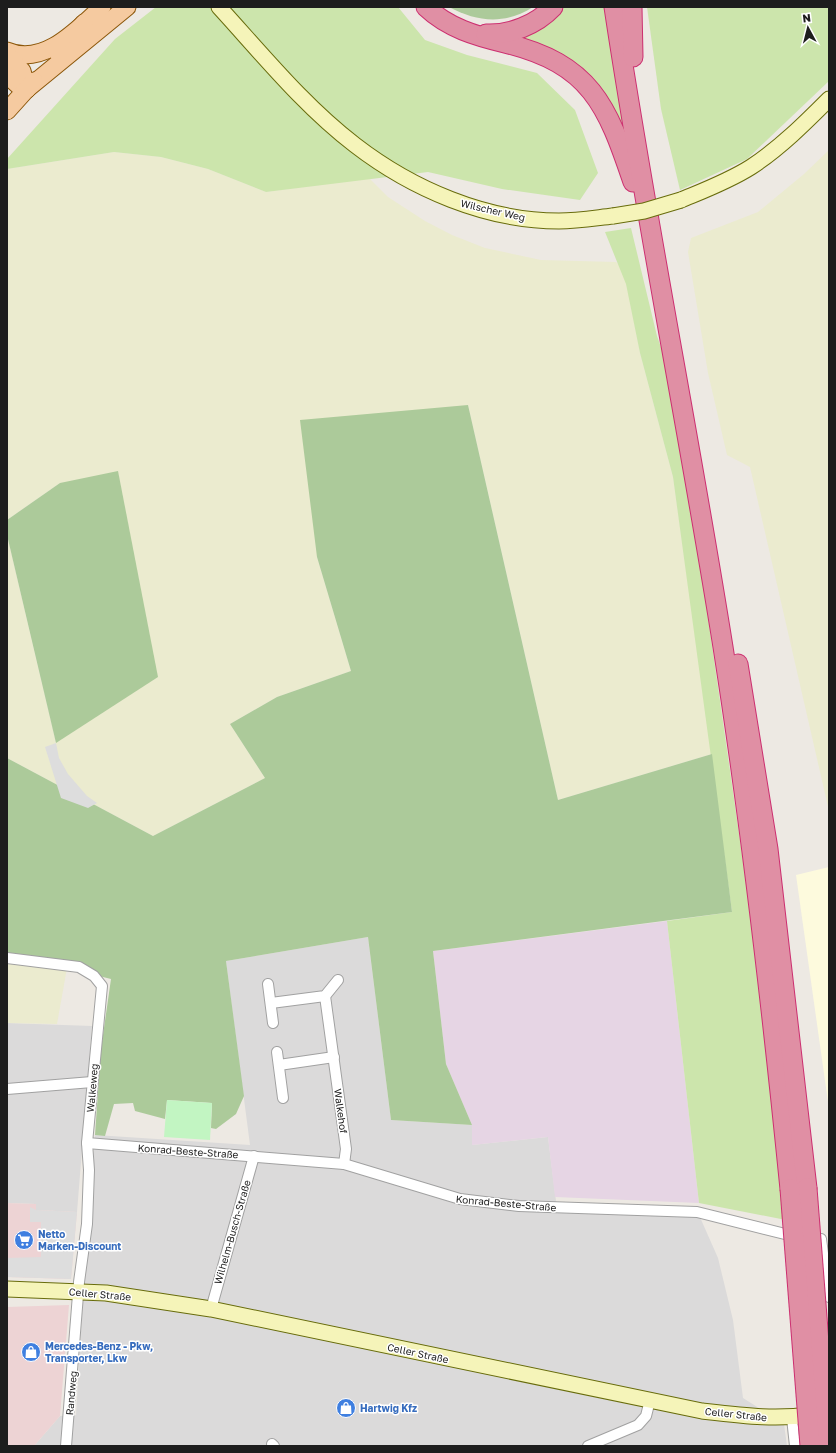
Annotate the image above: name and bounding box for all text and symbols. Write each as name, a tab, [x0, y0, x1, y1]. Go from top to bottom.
north arrow	[788, 8, 828, 48]
text: N	[802, 11, 812, 25]
street label: Wilscher Weg	[460, 197, 526, 223]
street label: Walkeweg	[84, 1063, 100, 1113]
street label: Walkehof	[332, 1088, 350, 1134]
street label: Konrad-Beste-Straße	[137, 1141, 239, 1161]
street label: Wilhelm-Busch-Straße	[211, 1178, 253, 1286]
street label: Konrad-Beste-Straße	[455, 1193, 557, 1213]
place label: Netto Marken-Discount	[38, 1228, 121, 1252]
supermarket icon: Netto Marken-Discount	[13, 1229, 35, 1251]
street label: Celler Straße	[68, 1285, 132, 1303]
place label: Mercedes-Benz - Pkw, Transporter, Lkw	[45, 1340, 153, 1364]
shop icon: Mercedes-Benz - Pkw, Transporter, Lkw	[20, 1341, 42, 1363]
street label: Celler Straße	[386, 1341, 450, 1365]
street label: Randweg	[63, 1370, 79, 1416]
shop icon: Hartwig Kfz	[335, 1397, 357, 1419]
place label: Hartwig Kfz	[360, 1402, 417, 1414]
street label: Celler Straße	[704, 1405, 768, 1423]

